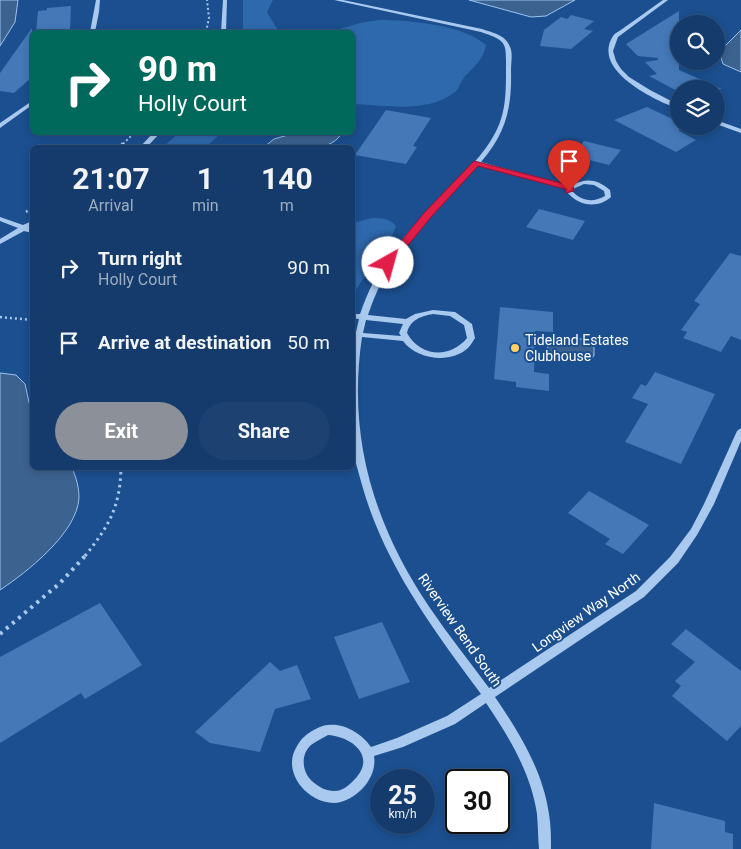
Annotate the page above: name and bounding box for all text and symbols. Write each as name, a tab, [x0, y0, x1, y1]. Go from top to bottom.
map controls	[670, 15, 725, 135]
button: search	[670, 15, 725, 70]
text: 90 m	[138, 49, 217, 90]
icon: right	[55, 50, 120, 115]
button: layers	[670, 80, 725, 135]
text: Holly Court	[138, 91, 247, 116]
pin	[548, 140, 590, 191]
icon: arrive	[555, 147, 583, 175]
text: 21:07	[72, 161, 150, 196]
text: 1	[197, 161, 214, 196]
text: 140	[261, 161, 313, 196]
text: Arrival	[88, 196, 134, 215]
text: min	[192, 196, 219, 215]
text: m	[280, 196, 294, 215]
position arrow	[361, 236, 413, 288]
text: Turn right	[98, 247, 182, 270]
icon: right	[55, 254, 83, 282]
text: 90 m	[287, 256, 330, 279]
text: Holly Court	[98, 270, 177, 289]
icon: arrive	[55, 329, 83, 357]
text: Arrive at destination	[98, 331, 271, 354]
text: 50 m	[287, 331, 330, 354]
place label: Tideland Estates Clubhouse	[525, 332, 629, 364]
marker: Tideland Estates Clubhouse	[509, 342, 521, 354]
button: Exit	[55, 402, 188, 460]
button: Share	[198, 402, 330, 460]
street label: Longview Way North	[529, 569, 643, 655]
street label: Riverview Bend South	[415, 570, 505, 690]
speed limit sign: 30	[445, 769, 510, 834]
text: 25	[388, 781, 417, 810]
text: km/h	[388, 807, 417, 821]

